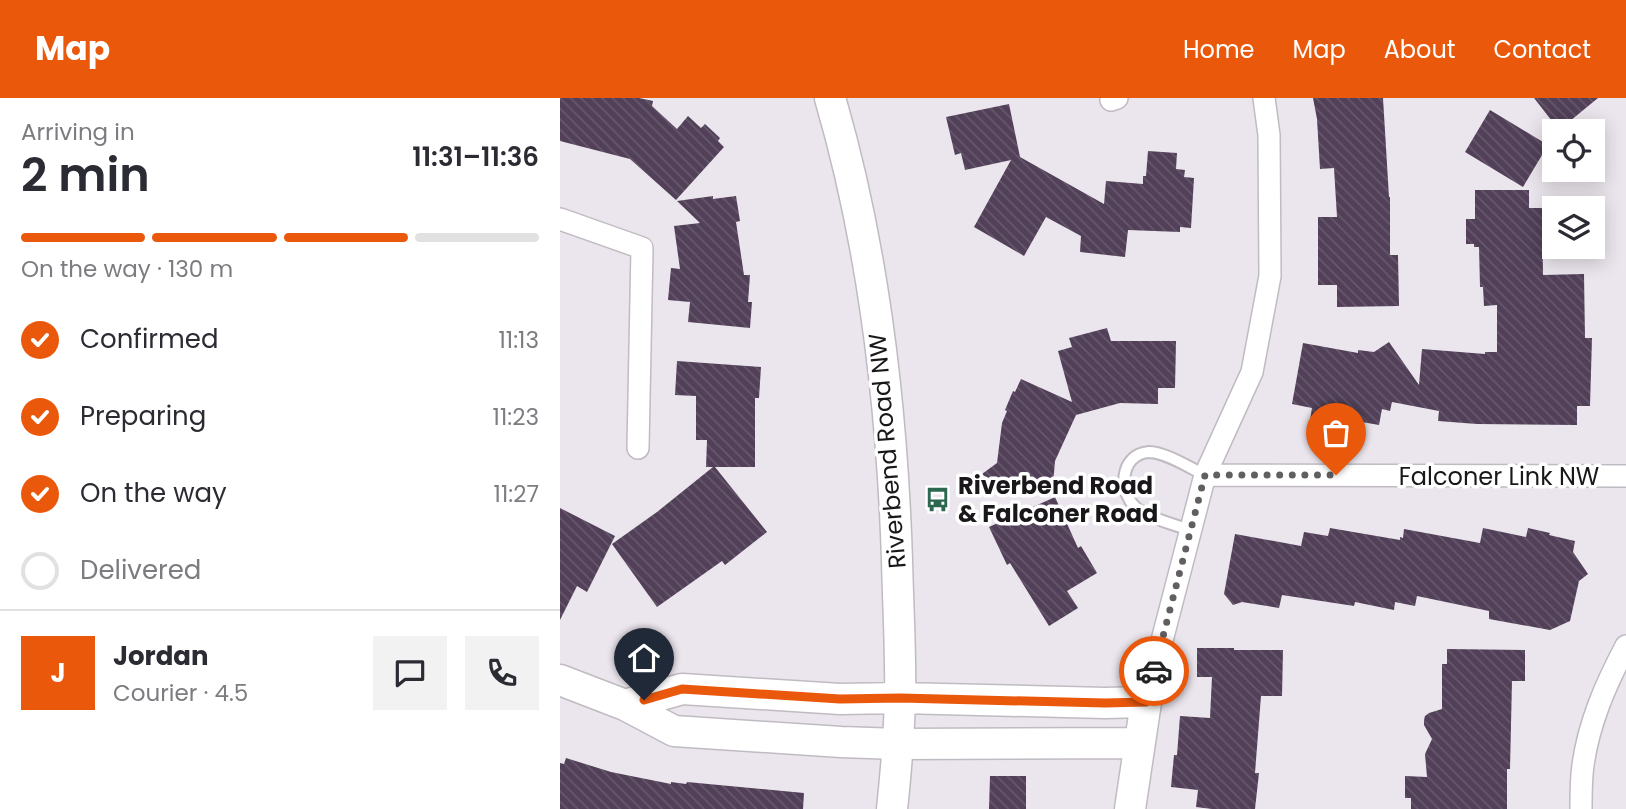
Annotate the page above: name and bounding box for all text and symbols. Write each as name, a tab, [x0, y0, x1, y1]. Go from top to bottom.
text: Map	[35, 25, 110, 72]
text: Home	[1183, 33, 1255, 66]
text: Map	[1293, 33, 1346, 66]
text: About	[1384, 33, 1455, 66]
text: Contact	[1493, 33, 1591, 66]
text: Arriving in	[21, 116, 135, 148]
map controls	[1542, 119, 1605, 259]
button: locate	[1542, 119, 1605, 182]
text: 11:31–11:36	[412, 139, 539, 175]
text: 2 min	[21, 143, 150, 207]
button: layers	[1542, 196, 1605, 259]
text: On the way · 130 m	[21, 253, 233, 285]
icon: check	[21, 321, 59, 359]
text: Confirmed	[80, 321, 218, 357]
text: 11:13	[498, 324, 539, 356]
street label: Riverbend Road NW	[860, 332, 914, 570]
icon: check	[21, 398, 59, 436]
text: Preparing	[80, 398, 206, 434]
text: 11:23	[493, 401, 539, 433]
pin	[1306, 403, 1366, 475]
icon: bag	[1317, 414, 1355, 452]
street label: Falconer Link NW	[1399, 460, 1599, 493]
place label: Riverbend Road & Falconer Road	[958, 469, 1158, 530]
icon: check	[21, 475, 59, 513]
text: On the way	[80, 475, 227, 511]
text: 11:27	[494, 478, 539, 510]
bus stop icon: Riverbend Road & Falconer Road	[924, 485, 952, 513]
text: Delivered	[80, 552, 201, 588]
pin	[614, 628, 674, 700]
button: chat	[373, 636, 447, 710]
button: phone	[465, 636, 539, 710]
courier	[1119, 636, 1189, 706]
text: Jordan	[113, 638, 209, 674]
icon: home	[625, 639, 663, 677]
icon: car	[1135, 652, 1173, 690]
text: J	[50, 655, 66, 691]
text: Courier · 4.5	[113, 677, 248, 709]

